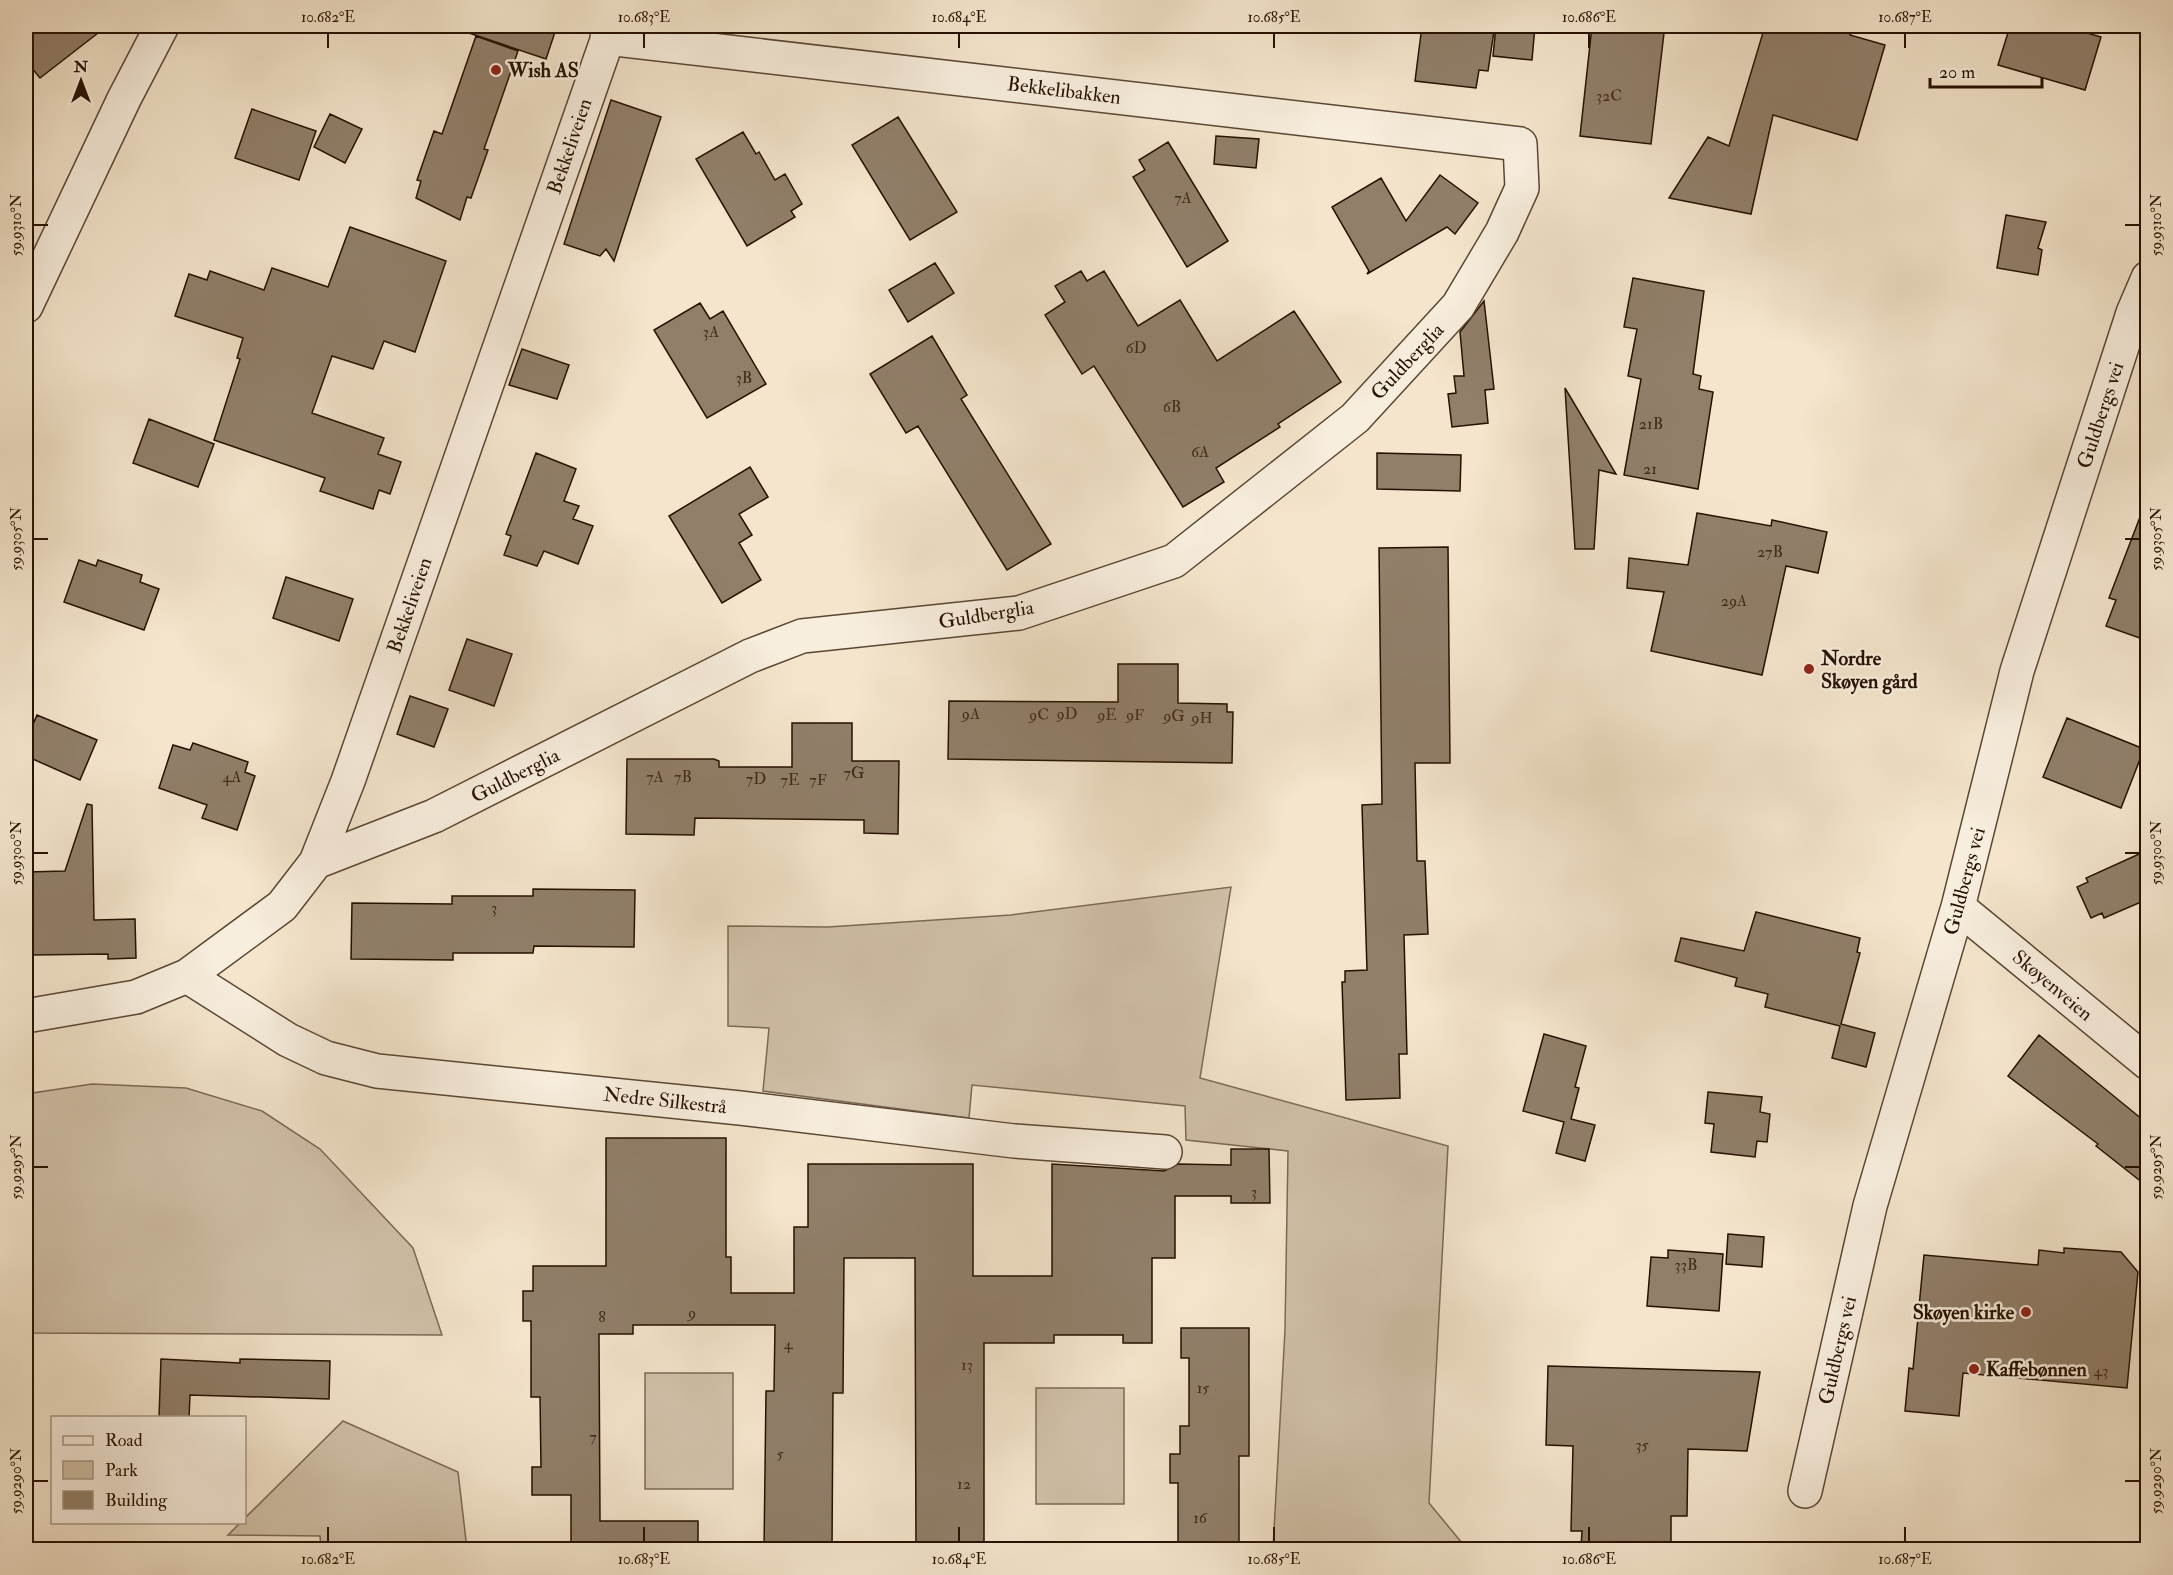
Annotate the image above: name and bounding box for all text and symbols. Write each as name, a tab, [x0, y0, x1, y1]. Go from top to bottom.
text: 10.682°E	[301, 8, 355, 27]
text: 10.683°E	[618, 8, 670, 27]
text: 10.684°E	[932, 8, 987, 27]
text: 10.685°E	[1247, 8, 1301, 27]
text: 10.686°E	[1562, 8, 1616, 27]
text: 10.687°E	[1878, 8, 1932, 27]
north arrow	[51, 51, 111, 111]
scale bar	[1930, 51, 2042, 89]
text: N	[73, 57, 89, 77]
place label: Wish AS	[507, 58, 579, 83]
text: 20 m	[1939, 61, 1975, 84]
marker: Wish AS	[489, 63, 503, 77]
street label: Bekkelibakken	[1006, 71, 1122, 110]
house number: 32C	[1596, 86, 1622, 106]
street label: Bekkeliveien	[541, 95, 598, 197]
house number: 7A	[1174, 188, 1192, 208]
text: 59.9310°N	[7, 193, 26, 256]
text: 59.9310°N	[2147, 193, 2166, 256]
street label: Guldberglia	[1365, 317, 1450, 405]
house number: 3A	[703, 322, 719, 342]
house number: 6D	[1125, 338, 1147, 358]
street label: Guldbergs vei	[2071, 359, 2129, 472]
house number: 3B	[736, 368, 752, 388]
house number: 6B	[1163, 397, 1181, 417]
house number: 21B	[1639, 414, 1663, 434]
house number: 6A	[1191, 442, 1209, 462]
house number: 21	[1643, 459, 1657, 479]
text: 59.9305°N	[7, 507, 26, 571]
text: 59.9305°N	[2147, 507, 2166, 571]
house number: 27B	[1757, 542, 1783, 562]
street label: Bekkeliveien	[381, 554, 438, 656]
house number: 29A	[1721, 591, 1747, 611]
street label: Guldberglia	[937, 595, 1036, 634]
place label: Nordre Skøyen gård	[1820, 646, 1918, 695]
marker: Nordre Skøyen gård	[1802, 662, 1816, 676]
house number: 9A	[961, 704, 980, 724]
house number: 9D	[1055, 704, 1078, 724]
house number: 9C	[1028, 705, 1049, 725]
house number: 9E	[1096, 705, 1117, 725]
house number: 9F	[1125, 705, 1144, 725]
house number: 9G	[1162, 706, 1185, 726]
house number: 9H	[1190, 708, 1213, 728]
street label: Guldberglia	[467, 742, 564, 808]
house number: 7G	[844, 763, 864, 783]
house number: 4A	[223, 767, 241, 787]
house number: 7A	[646, 767, 664, 787]
house number: 7B	[674, 767, 692, 787]
house number: 7D	[746, 769, 766, 789]
house number: 7E	[781, 770, 799, 790]
house number: 7F	[809, 770, 827, 790]
text: 59.9300°N	[7, 820, 26, 885]
text: 59.9300°N	[2147, 820, 2166, 885]
street label: Guldbergs vei	[1938, 824, 1991, 938]
house number: 3	[491, 898, 497, 918]
street label: Skøyenveien	[2007, 944, 2098, 1026]
street label: Nedre Silkestrå	[602, 1082, 729, 1119]
text: 59.9295°N	[7, 1134, 26, 1200]
text: 59.9295°N	[2147, 1134, 2166, 1200]
house number: 3	[1251, 1182, 1257, 1202]
house number: 33B	[1675, 1255, 1697, 1275]
street label: Guldbergs vei	[1813, 1293, 1862, 1407]
place label: Skøyen kirke	[1913, 1300, 2015, 1326]
house number: 9	[687, 1303, 696, 1323]
marker: Skøyen kirke	[2019, 1305, 2033, 1319]
house number: 8	[598, 1307, 606, 1327]
house number: 4	[784, 1334, 794, 1354]
house number: 13	[961, 1355, 973, 1375]
place label: Kaffebønnen	[1986, 1357, 2087, 1382]
house number: 43	[2094, 1361, 2108, 1381]
marker: Kaffebønnen	[1967, 1362, 1981, 1376]
house number: 15	[1197, 1378, 1209, 1398]
legend	[51, 1416, 246, 1524]
house number: 7	[589, 1427, 597, 1447]
text: Road	[105, 1429, 143, 1452]
house number: 35	[1635, 1435, 1649, 1455]
house number: 5	[776, 1444, 784, 1464]
text: 59.9290°N	[7, 1447, 26, 1514]
text: 59.9290°N	[2147, 1447, 2166, 1514]
text: Park	[105, 1459, 138, 1482]
house number: 12	[957, 1474, 971, 1494]
text: Building	[105, 1489, 168, 1512]
house number: 16	[1193, 1508, 1208, 1528]
text: 10.682°E	[301, 1550, 355, 1569]
text: 10.683°E	[618, 1550, 670, 1569]
text: 10.684°E	[932, 1550, 987, 1569]
text: 10.685°E	[1247, 1550, 1301, 1569]
text: 10.686°E	[1562, 1550, 1616, 1569]
text: 10.687°E	[1878, 1550, 1932, 1569]

